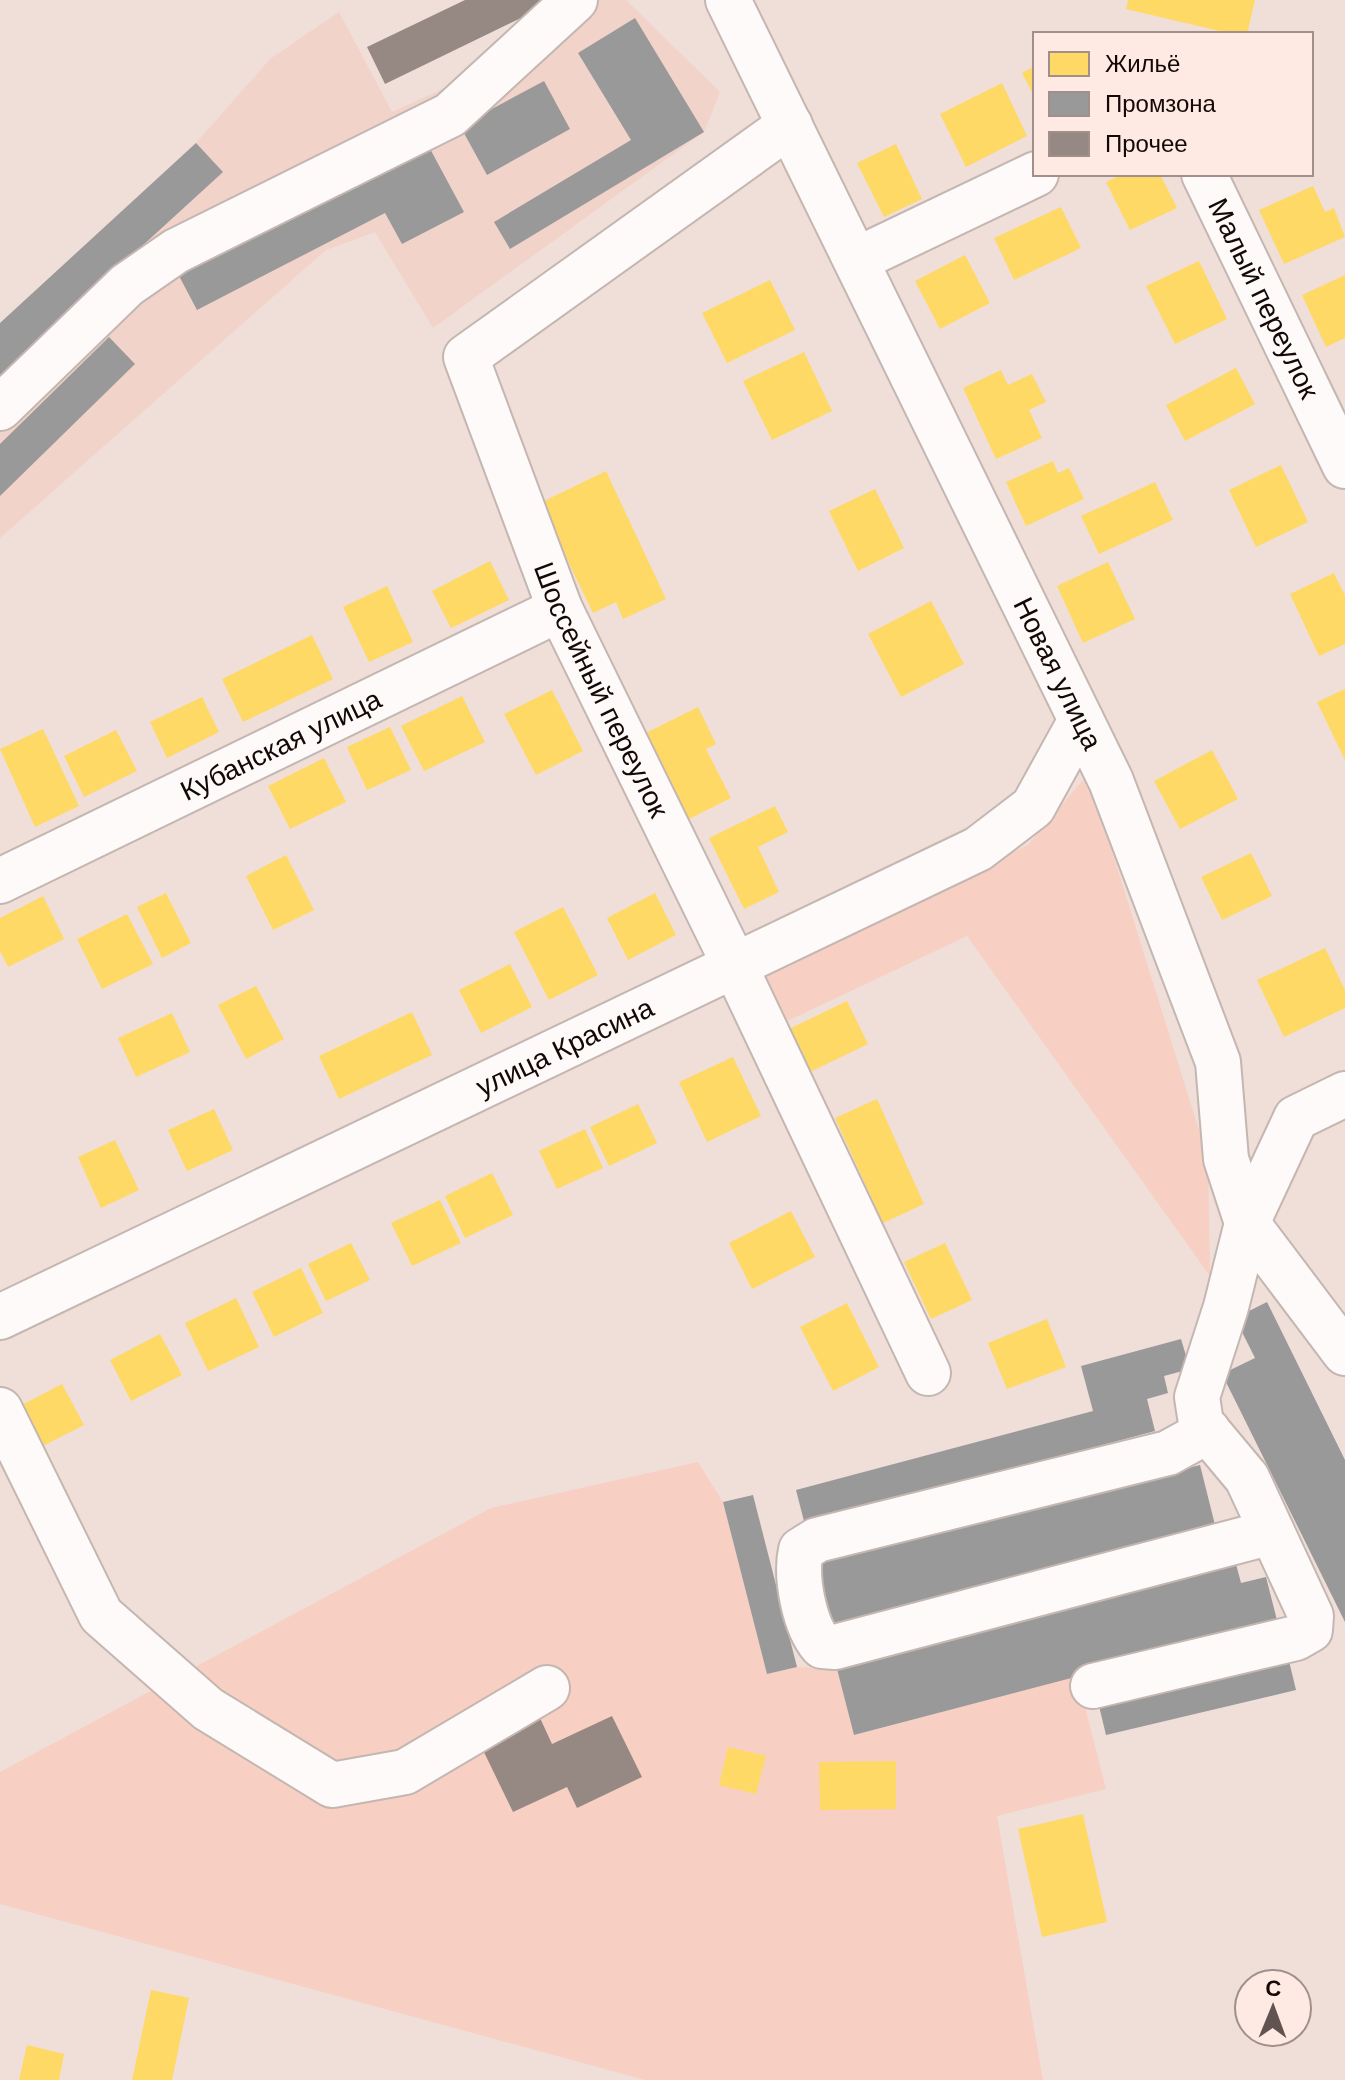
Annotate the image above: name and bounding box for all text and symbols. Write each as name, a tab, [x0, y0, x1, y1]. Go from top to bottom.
legend	[1033, 32, 1313, 176]
text: Жильё	[1105, 48, 1180, 79]
text: Промзона	[1105, 88, 1217, 119]
text: Прочее	[1105, 128, 1188, 159]
street label: Малый переулок	[1200, 192, 1328, 405]
street label: Шоссейный переулок	[526, 557, 678, 824]
street label: Новая улица	[1005, 591, 1111, 756]
street label: Кубанская улица	[174, 680, 388, 809]
street label: улица Красина	[470, 988, 660, 1105]
north arrow	[1233, 1968, 1313, 2048]
text: С	[1265, 1974, 1282, 2003]

